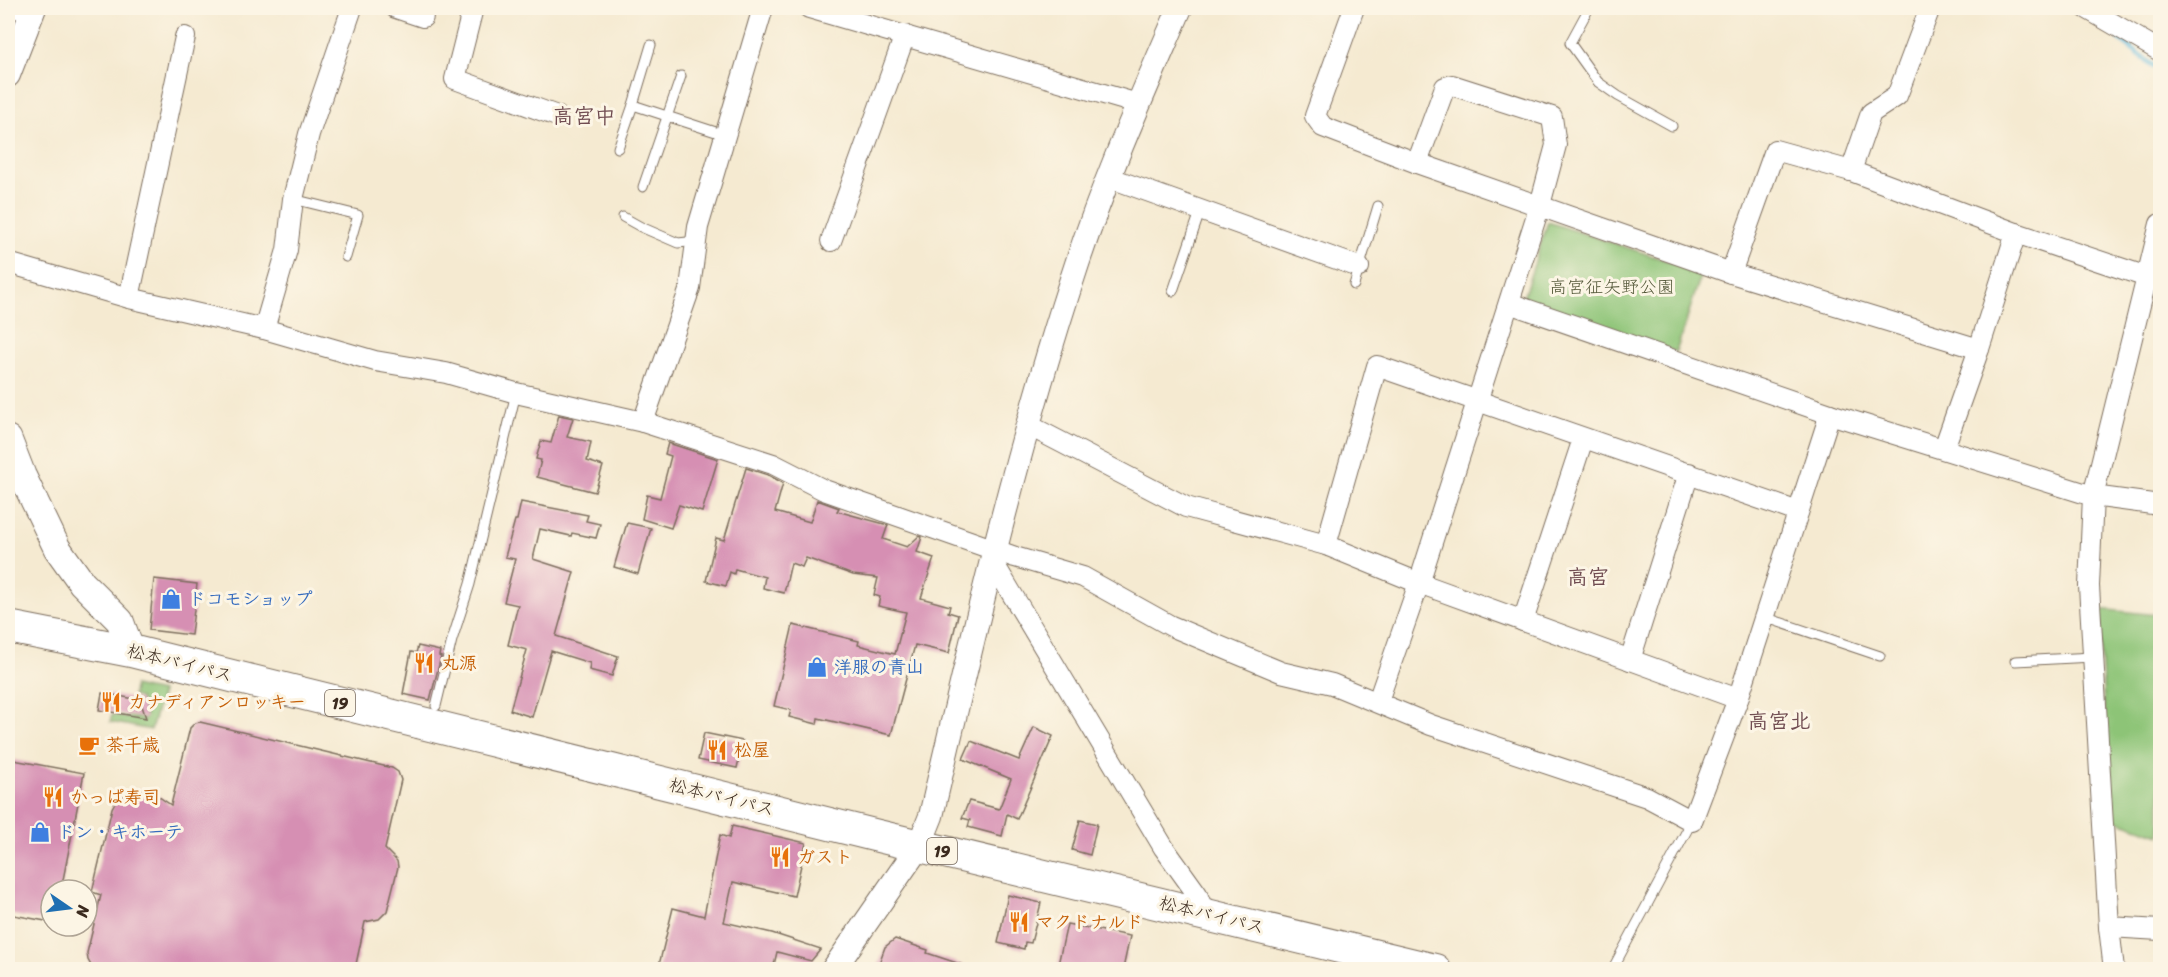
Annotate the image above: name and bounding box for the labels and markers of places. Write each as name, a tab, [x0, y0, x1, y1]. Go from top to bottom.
place label: ドコモショップ	[188, 583, 313, 615]
shop icon: ドコモショップ	[159, 587, 183, 611]
place label: 丸源	[441, 647, 477, 679]
restaurant icon: 丸源	[412, 651, 436, 675]
place label: 洋服の青山	[834, 651, 924, 683]
shop icon: 洋服の青山	[805, 655, 829, 679]
place label: カナディアンロッキー	[128, 686, 306, 718]
restaurant icon: カナディアンロッキー	[99, 690, 123, 714]
place label: 茶千歳	[106, 729, 160, 761]
cafe icon: 茶千歳	[77, 733, 101, 757]
place label: 松屋	[734, 734, 770, 766]
restaurant icon: 松屋	[705, 738, 729, 762]
place label: かっぱ寿司	[70, 781, 160, 813]
restaurant icon: かっぱ寿司	[41, 785, 65, 809]
place label: ドン・キホーテ	[57, 816, 183, 848]
shop icon: ドン・キホーテ	[28, 820, 52, 844]
place label: ガスト	[797, 841, 853, 873]
restaurant icon: ガスト	[768, 845, 792, 869]
place label: マクドナルド	[1036, 906, 1143, 938]
restaurant icon: マクドナルド	[1007, 910, 1031, 934]

